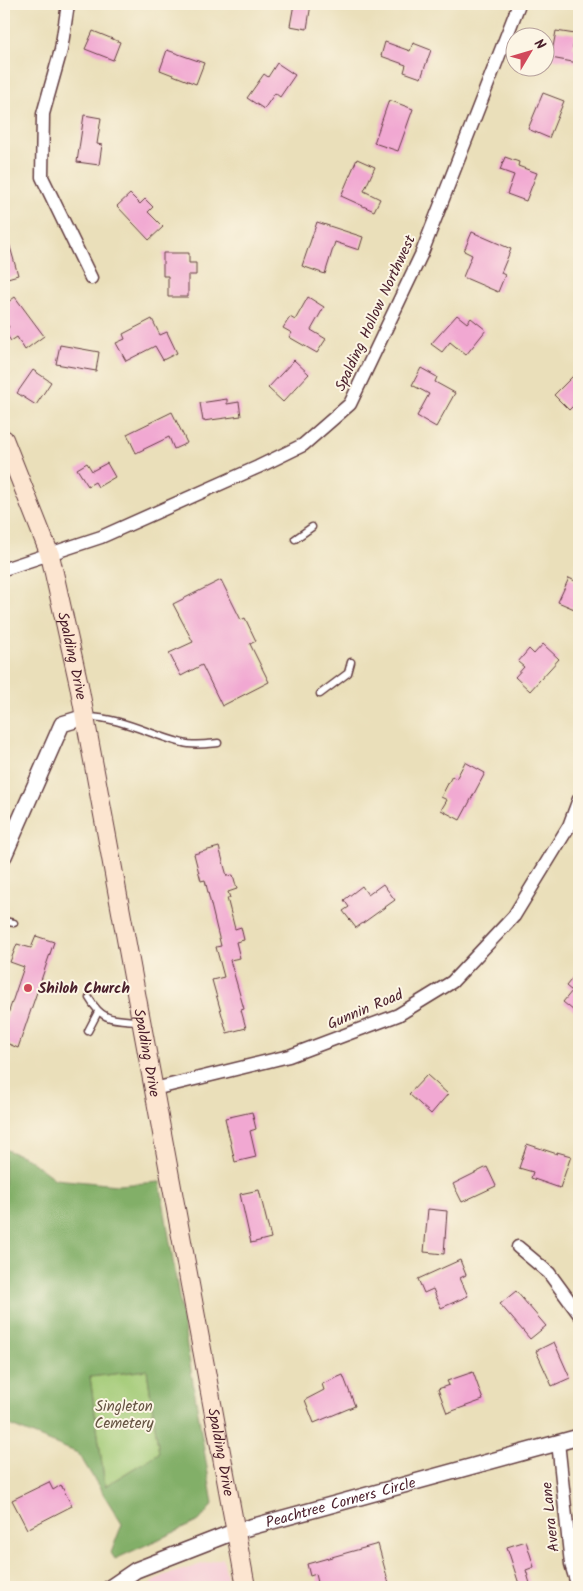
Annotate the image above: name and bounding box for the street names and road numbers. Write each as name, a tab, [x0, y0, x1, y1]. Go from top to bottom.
street label: Spalding Hollow Northwest	[329, 231, 423, 396]
street label: Spalding Drive	[50, 610, 93, 702]
street label: Gunnin Road	[324, 983, 407, 1037]
street label: Spalding Drive	[126, 1007, 166, 1099]
street label: Spalding Drive	[200, 1406, 240, 1499]
street label: Peachtree Corners Circle	[263, 1471, 419, 1535]
street label: Avera Lane	[535, 1480, 567, 1553]

